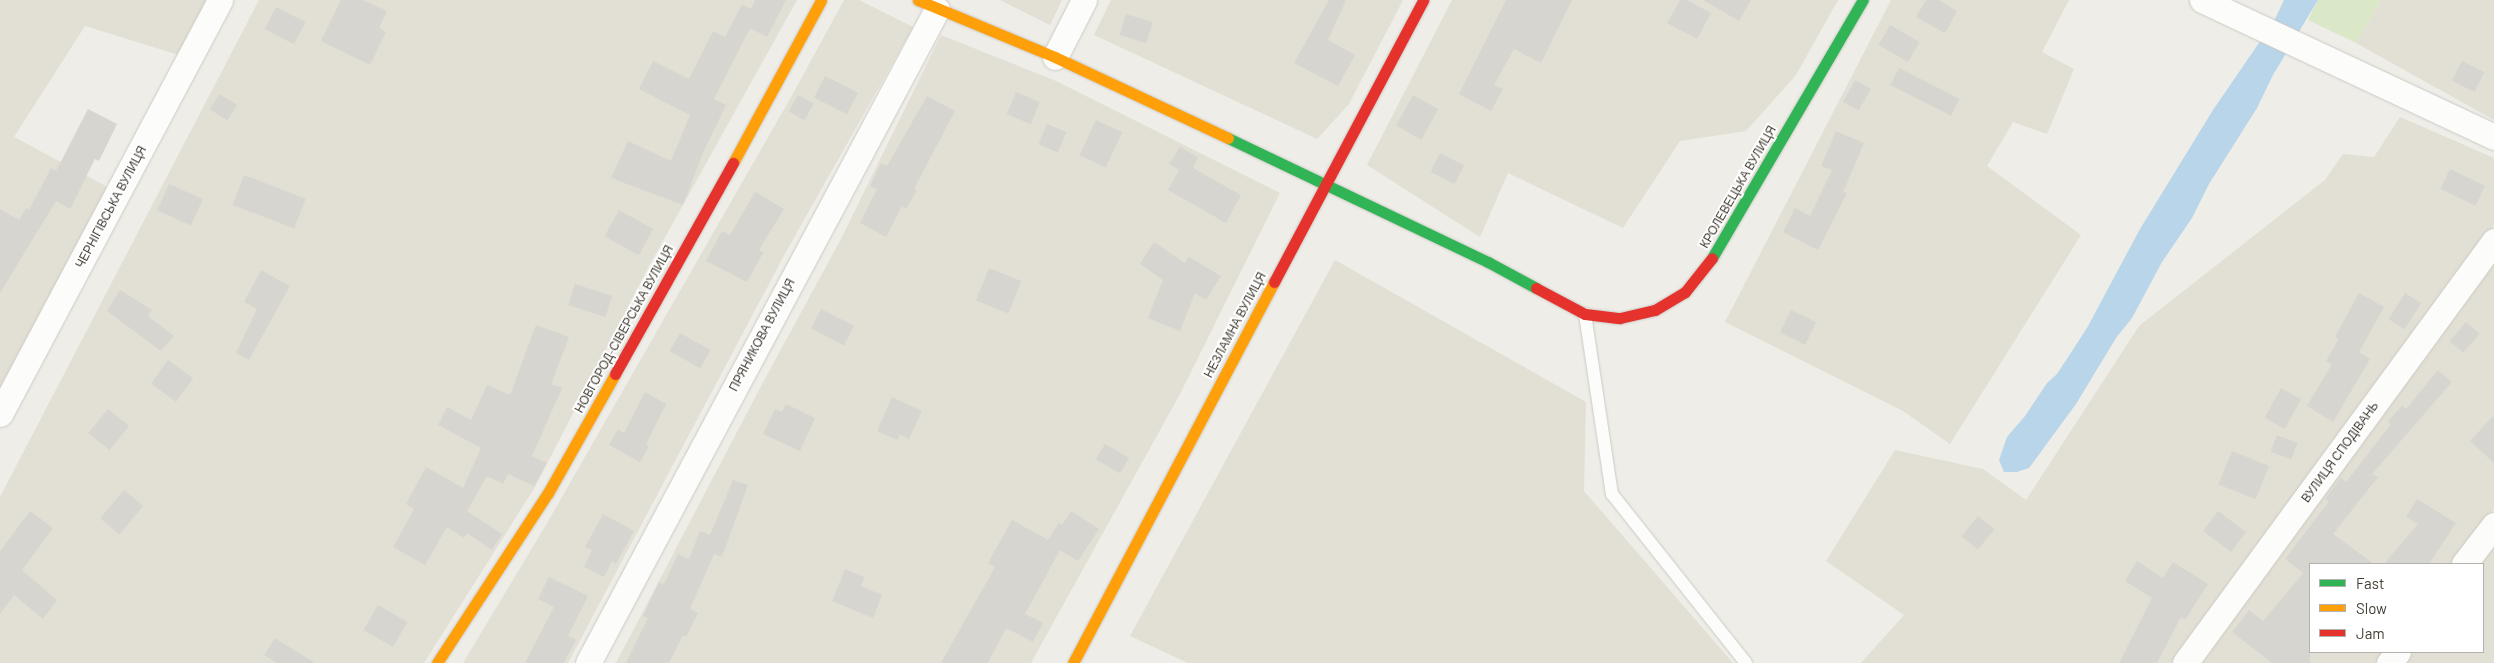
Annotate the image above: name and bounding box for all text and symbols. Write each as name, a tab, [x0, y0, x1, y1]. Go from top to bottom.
street label: КРОЛЕВЕЦЬКА ВУЛИЦЯ	[1697, 123, 1779, 251]
street label: ЧЕРНІГІВСЬКА ВУЛИЦЯ	[73, 143, 149, 271]
street label: НОВГОРОД-СІВЕРСЬКА ВУЛИЦЯ	[572, 243, 676, 415]
street label: НЕЗЛАМНА ВУЛИЦЯ	[1201, 270, 1269, 380]
street label: ПРЯНИКОВА ВУЛИЦЯ	[726, 276, 798, 394]
street label: ВУЛИЦЯ СПОДІВАНЬ	[2299, 399, 2381, 505]
legend	[2309, 563, 2484, 653]
text: Fast	[2356, 574, 2384, 592]
text: Slow	[2356, 599, 2387, 617]
text: Jam	[2356, 624, 2385, 642]

